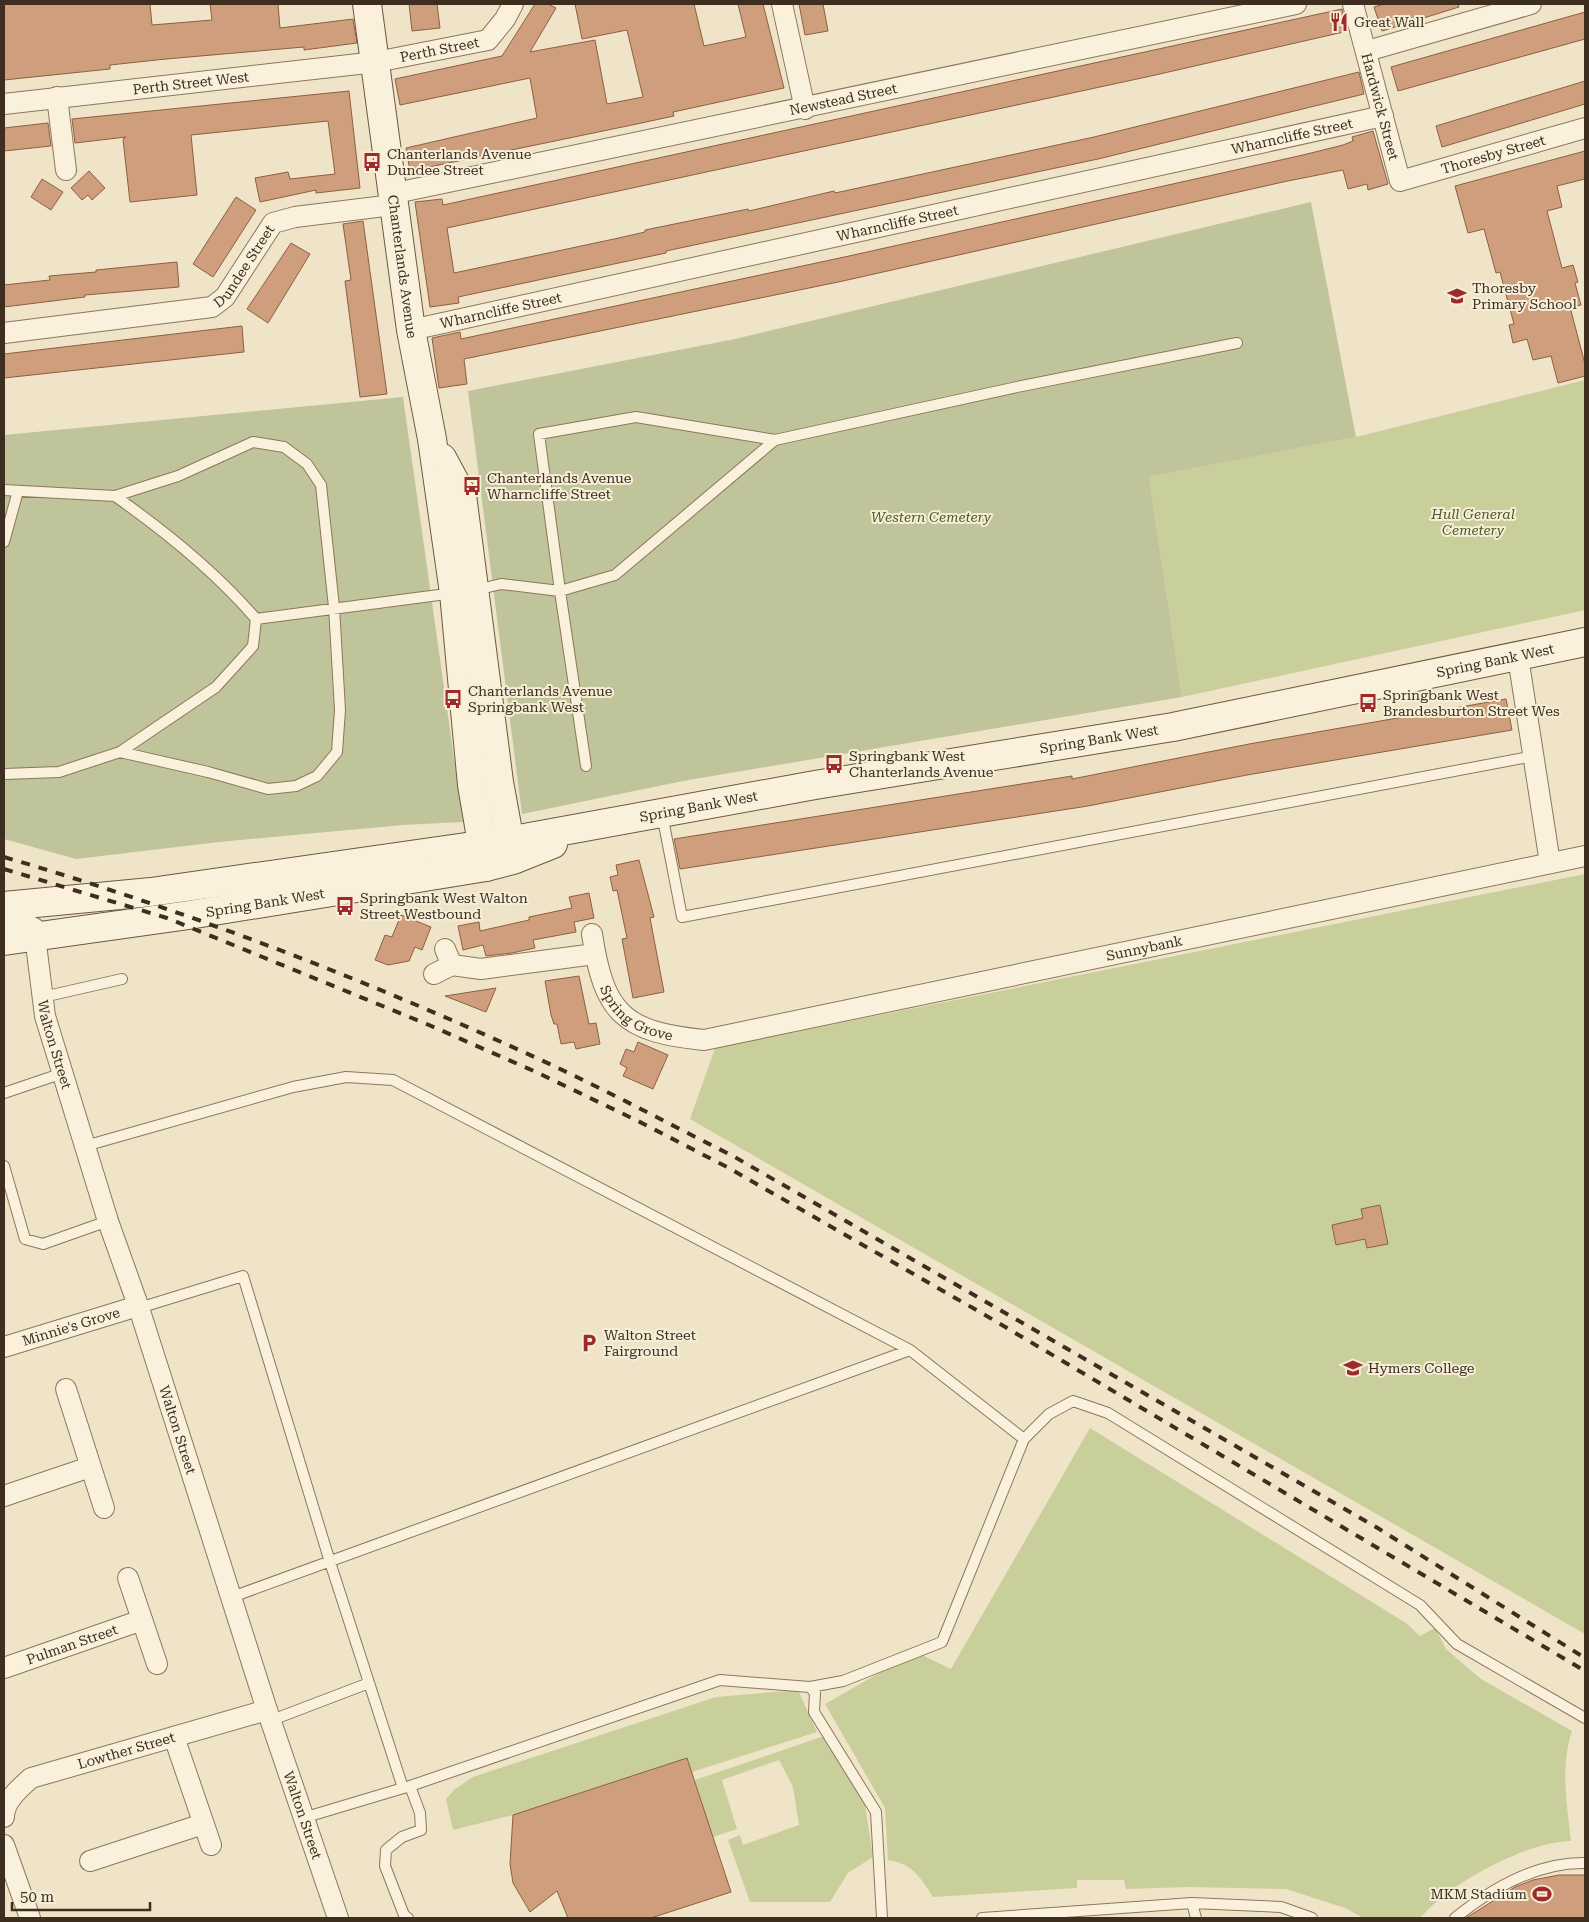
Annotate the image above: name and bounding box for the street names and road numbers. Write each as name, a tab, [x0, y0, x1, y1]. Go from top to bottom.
street label: Perth Street	[398, 34, 480, 65]
street label: Hardwick Street	[1358, 51, 1402, 162]
street label: Perth Street West	[132, 68, 250, 97]
street label: Newstead Street	[788, 80, 898, 118]
street label: Wharncliffe Street	[1230, 115, 1354, 157]
street label: Thoresby Street	[1439, 132, 1547, 177]
street label: Chanterlands Avenue	[385, 194, 420, 340]
street label: Wharncliffe Street	[835, 202, 960, 244]
street label: Dundee Street	[210, 222, 278, 311]
street label: Wharncliffe Street	[439, 289, 563, 331]
street label: Spring Bank West	[1435, 641, 1556, 680]
street label: Spring Bank West	[1038, 722, 1159, 756]
street label: Spring Bank West	[638, 788, 759, 825]
street label: Spring Bank West	[205, 885, 326, 920]
street label: Sunnybank	[1105, 932, 1184, 964]
street label: Spring Grove	[597, 983, 674, 1044]
street label: Walton Street	[35, 999, 75, 1091]
street label: Minnie's Grove	[20, 1304, 122, 1349]
street label: Walton Street	[156, 1384, 199, 1476]
street label: Pulman Street	[24, 1621, 120, 1668]
street label: Lowther Street	[76, 1729, 177, 1772]
street label: Walton Street	[280, 1769, 325, 1861]

